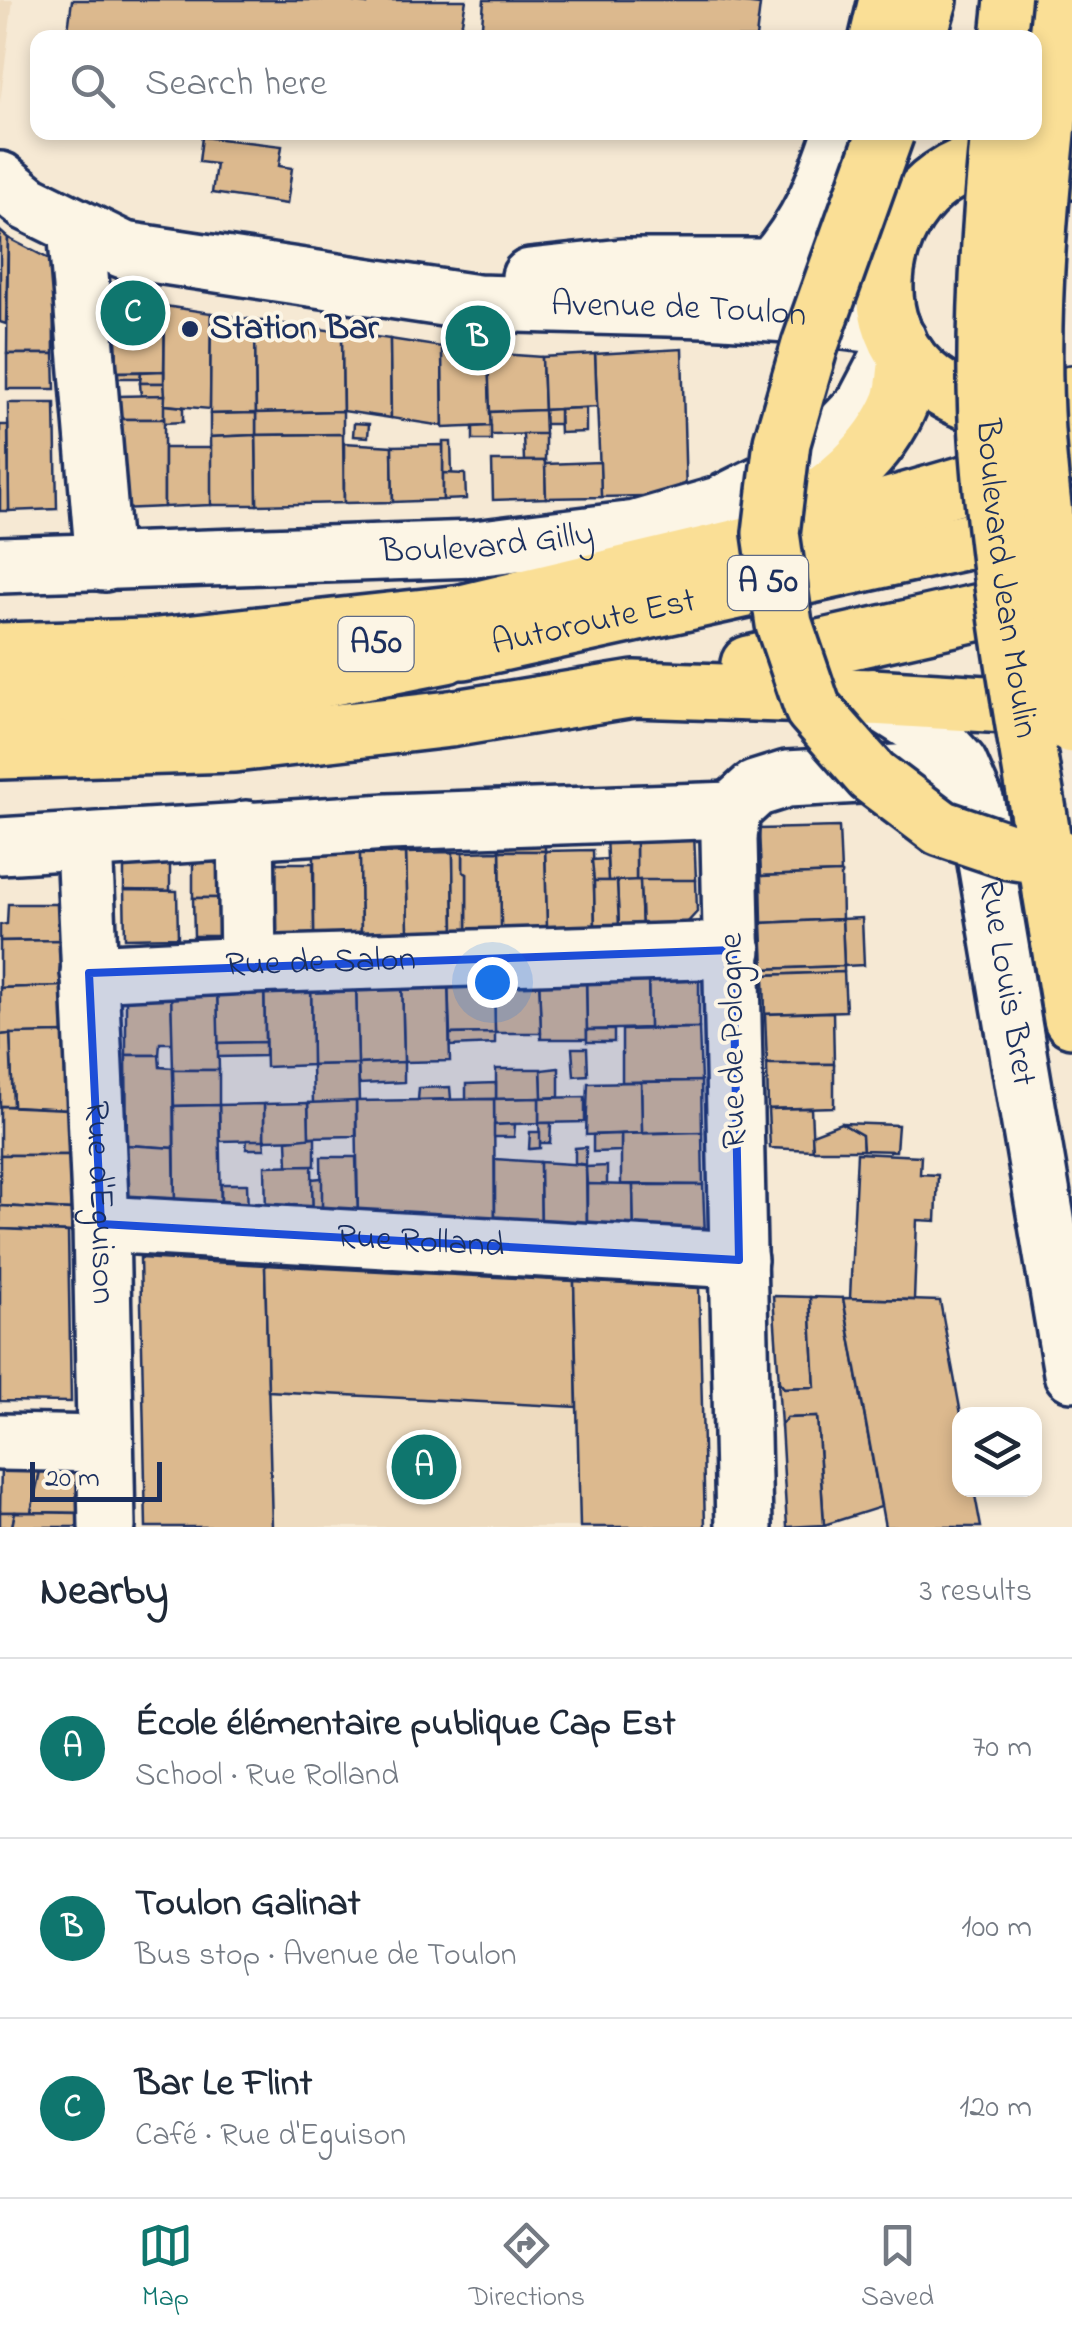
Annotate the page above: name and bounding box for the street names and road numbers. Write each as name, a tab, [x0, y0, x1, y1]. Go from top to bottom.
street label: Avenue de Toulon	[550, 279, 810, 342]
street label: Boulevard Jean Moulin	[961, 416, 1051, 742]
street label: Boulevard Gilly	[379, 509, 597, 578]
road number: A 50	[728, 556, 808, 610]
street label: Autoroute Est	[487, 575, 701, 670]
road number: A50	[338, 617, 414, 671]
street label: Rue Louis Bret	[964, 875, 1049, 1090]
street label: Rue de Pologne	[707, 932, 761, 1149]
street label: Rue de Salon	[224, 934, 417, 992]
street label: Rue d'Eguison	[70, 1100, 128, 1305]
street label: Rue Rolland	[335, 1212, 506, 1272]

